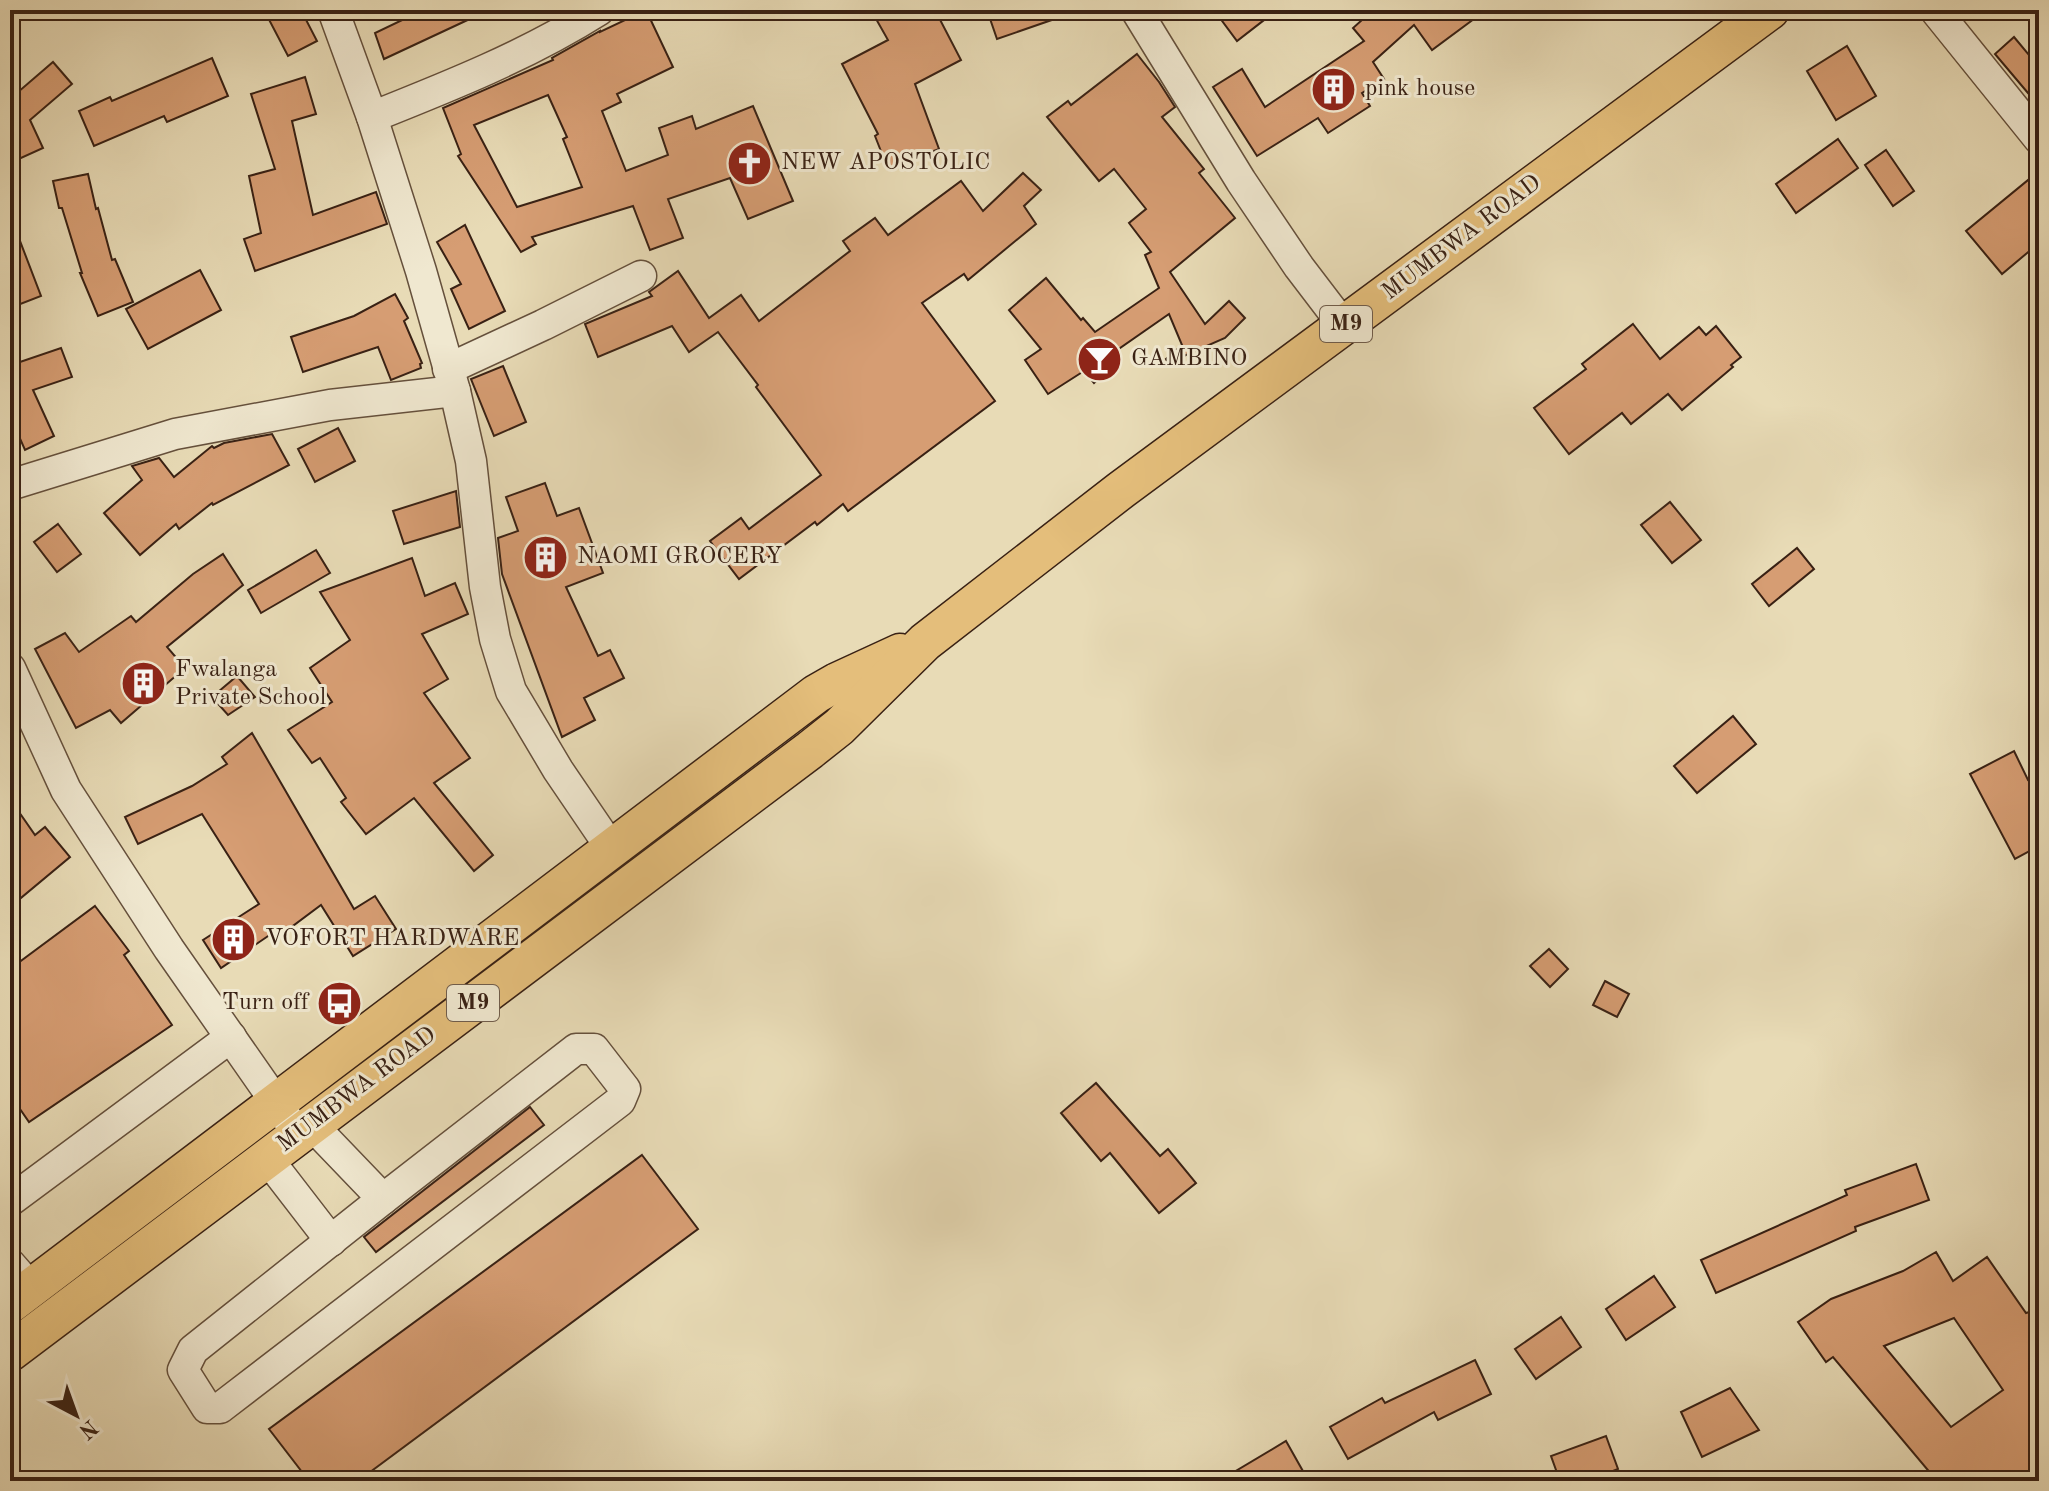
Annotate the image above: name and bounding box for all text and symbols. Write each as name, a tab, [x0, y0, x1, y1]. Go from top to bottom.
building icon: pink house	[1310, 65, 1358, 113]
place label: pink house	[1365, 77, 1475, 101]
church icon: NEW APOSTOLIC	[726, 139, 774, 187]
place label: NEW APOSTOLIC	[781, 151, 990, 175]
street label: MUMBWA ROAD	[1378, 171, 1546, 305]
road number: M9	[1320, 306, 1372, 342]
bar icon: GAMBINO	[1076, 335, 1124, 383]
place label: GAMBINO	[1131, 347, 1247, 371]
building icon: NAOMI GROCERY	[522, 533, 570, 581]
place label: NAOMI GROCERY	[577, 545, 783, 569]
place label: Fwalanga Private School	[175, 658, 326, 710]
building icon: Fwalanga Private School	[120, 660, 168, 708]
building icon: VOFORT HARDWARE	[210, 915, 258, 963]
place label: VOFORT HARDWARE	[265, 927, 519, 951]
bus stop icon: Turn off	[316, 979, 364, 1027]
road number: M9	[447, 985, 499, 1021]
place label: Turn off	[222, 991, 310, 1015]
street label: MUMBWA ROAD	[273, 1023, 441, 1157]
north arrow	[36, 1375, 116, 1455]
text: N	[74, 1415, 101, 1443]

